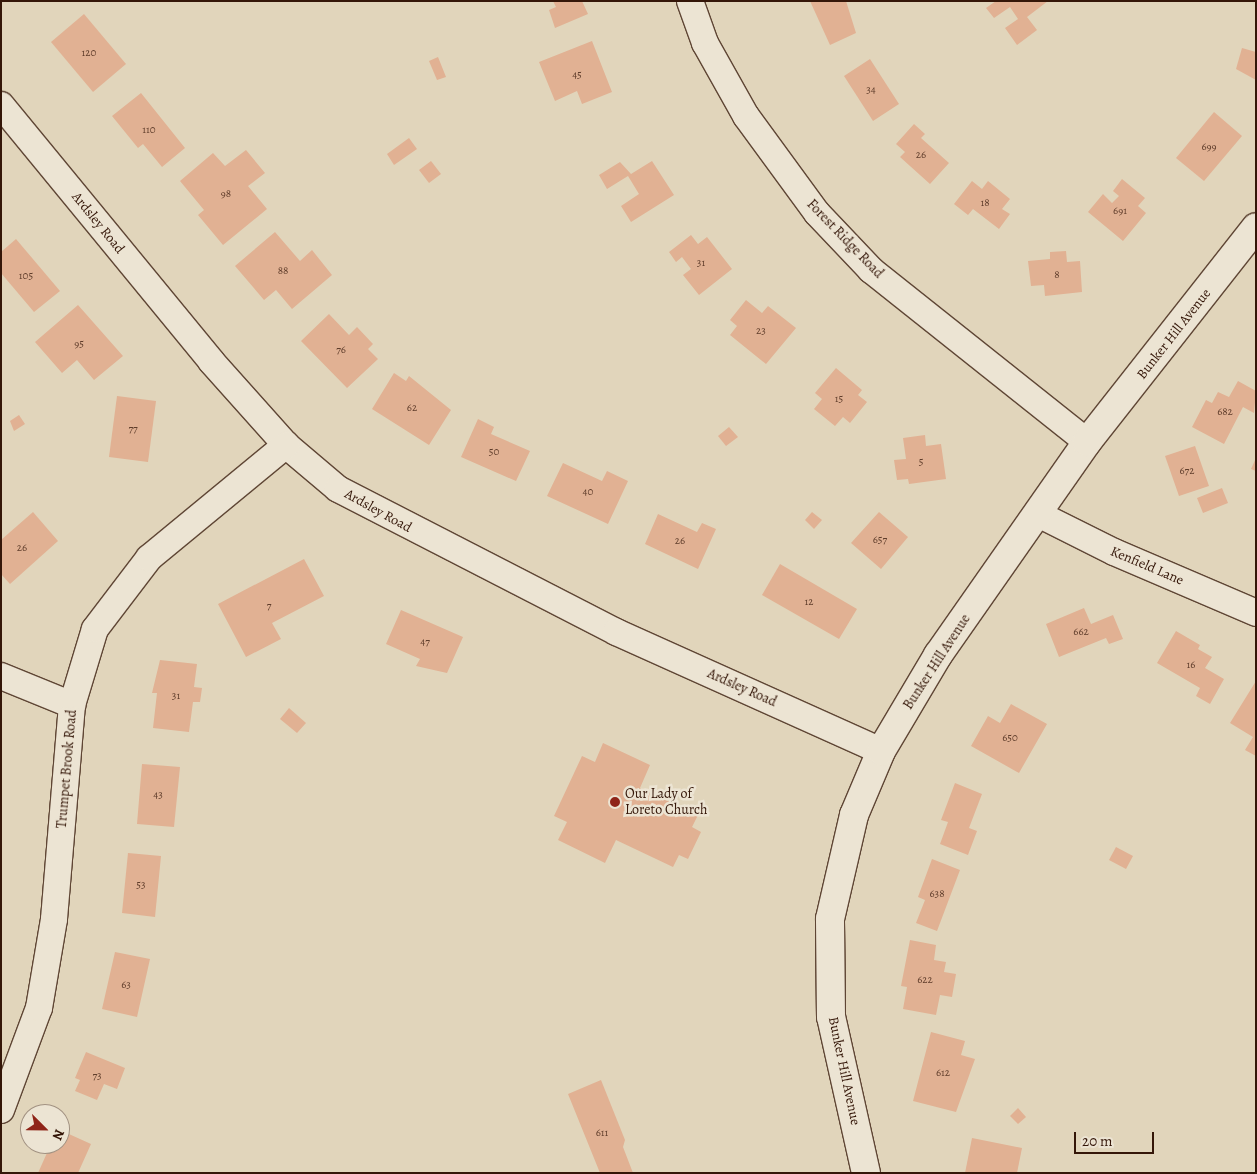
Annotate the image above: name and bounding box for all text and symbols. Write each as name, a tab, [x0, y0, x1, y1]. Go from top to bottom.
house number: 120	[82, 46, 96, 60]
house number: 45	[572, 68, 582, 82]
house number: 34	[866, 83, 876, 97]
house number: 110	[142, 123, 156, 137]
house number: 699	[1201, 140, 1217, 154]
house number: 26	[916, 148, 926, 162]
house number: 98	[221, 187, 231, 201]
street label: Ardsley Road	[68, 189, 128, 257]
street label: Forest Ridge Road	[803, 196, 887, 282]
house number: 18	[980, 196, 990, 210]
house number: 691	[1113, 204, 1127, 218]
house number: 31	[697, 256, 705, 270]
house number: 88	[278, 264, 288, 278]
house number: 8	[1054, 268, 1060, 282]
house number: 105	[19, 269, 33, 283]
street label: Bunker Hill Avenue	[1133, 285, 1215, 383]
house number: 23	[756, 324, 766, 338]
house number: 95	[74, 337, 84, 351]
house number: 76	[336, 343, 346, 357]
house number: 15	[835, 392, 843, 406]
house number: 62	[407, 401, 417, 415]
house number: 682	[1217, 405, 1233, 419]
house number: 77	[128, 422, 138, 436]
house number: 50	[489, 445, 499, 459]
house number: 5	[919, 455, 923, 469]
house number: 672	[1180, 464, 1194, 478]
house number: 40	[583, 485, 593, 499]
street label: Ardsley Road	[342, 486, 414, 536]
house number: 657	[873, 533, 887, 547]
house number: 26	[675, 534, 685, 548]
house number: 26	[17, 541, 27, 555]
street label: Kenfield Lane	[1108, 543, 1186, 589]
house number: 12	[805, 595, 813, 609]
house number: 7	[267, 599, 271, 613]
street label: Bunker Hill Avenue	[900, 611, 974, 713]
house number: 662	[1073, 625, 1089, 639]
house number: 47	[420, 635, 430, 649]
house number: 16	[1187, 658, 1195, 672]
street label: Ardsley Road	[705, 665, 779, 711]
house number: 31	[172, 689, 180, 703]
street label: Trumpet Brook Road	[53, 709, 81, 829]
house number: 650	[1002, 731, 1018, 745]
place label: Our Lady of Loreto Church	[625, 786, 707, 819]
house number: 43	[153, 788, 163, 802]
marker: Our Lady of Loreto Church	[609, 796, 621, 808]
house number: 53	[136, 878, 146, 892]
house number: 638	[930, 887, 944, 901]
house number: 622	[917, 973, 933, 987]
house number: 63	[121, 978, 131, 992]
street label: Bunker Hill Avenue	[824, 1015, 864, 1127]
house number: 612	[936, 1066, 950, 1080]
house number: 73	[92, 1069, 102, 1083]
north arrow	[20, 1104, 70, 1154]
scale bar	[1077, 1122, 1157, 1154]
text: N	[48, 1126, 69, 1143]
house number: 611	[596, 1126, 608, 1140]
text: 20 m	[1082, 1131, 1113, 1151]

